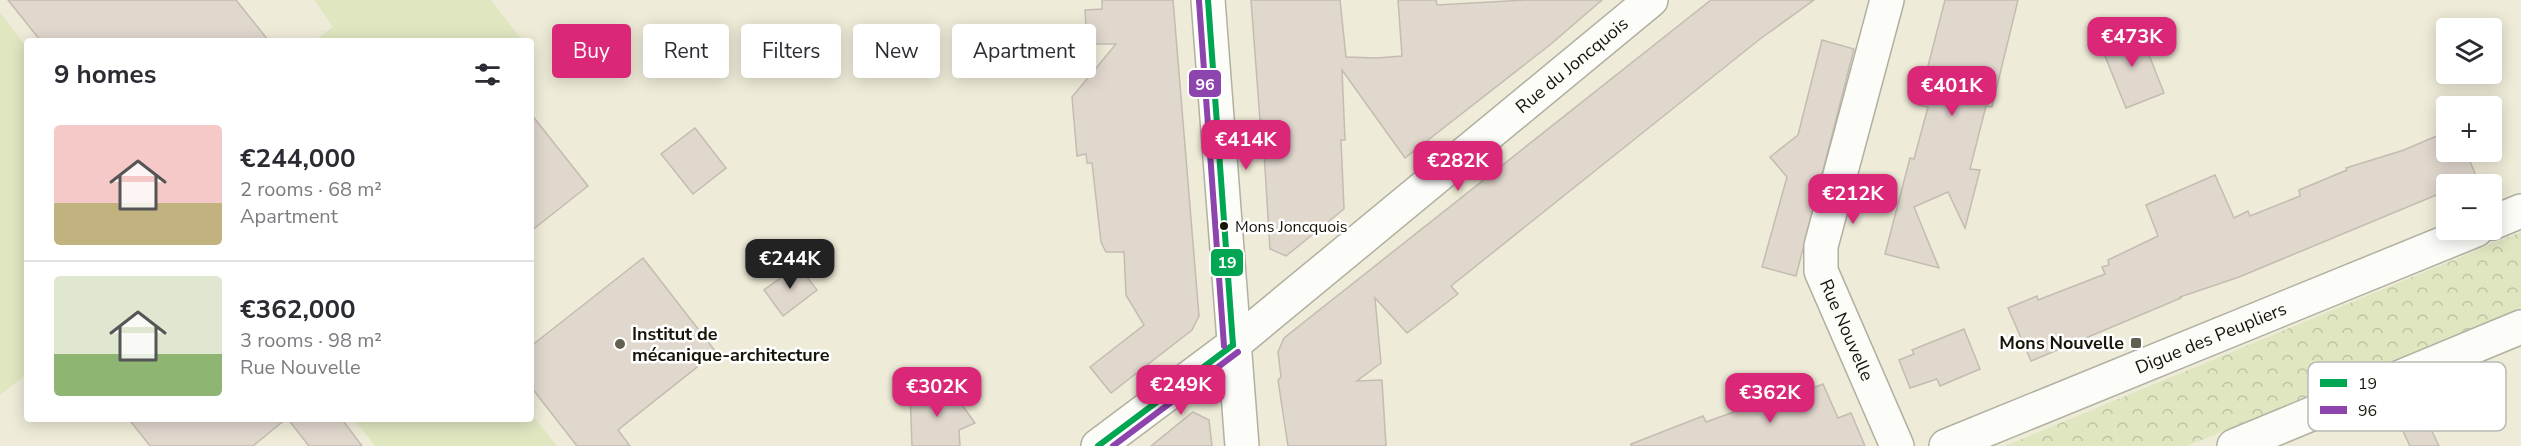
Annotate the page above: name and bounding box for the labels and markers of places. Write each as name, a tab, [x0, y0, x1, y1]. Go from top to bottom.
pin: €473K	[2090, 17, 2174, 68]
pin: €401K	[1910, 66, 1994, 117]
pin: €414K	[1204, 120, 1288, 171]
pin: €282K	[1416, 141, 1500, 192]
pin: €212K	[1811, 174, 1895, 225]
place label: Mons Joncquois	[1235, 216, 1348, 238]
marker: Mons Joncquois	[1218, 220, 1230, 232]
pin: €244K	[748, 239, 832, 290]
place label: Institut de mécanique-architecture	[632, 322, 830, 367]
place label: Mons Nouvelle	[1999, 331, 2124, 355]
marker: Mons Nouvelle	[2129, 336, 2143, 350]
marker: Institut de mécanique-architecture	[613, 337, 627, 351]
pin: €249K	[1139, 365, 1223, 416]
pin: €302K	[895, 367, 979, 418]
pin: €362K	[1728, 373, 1812, 424]

